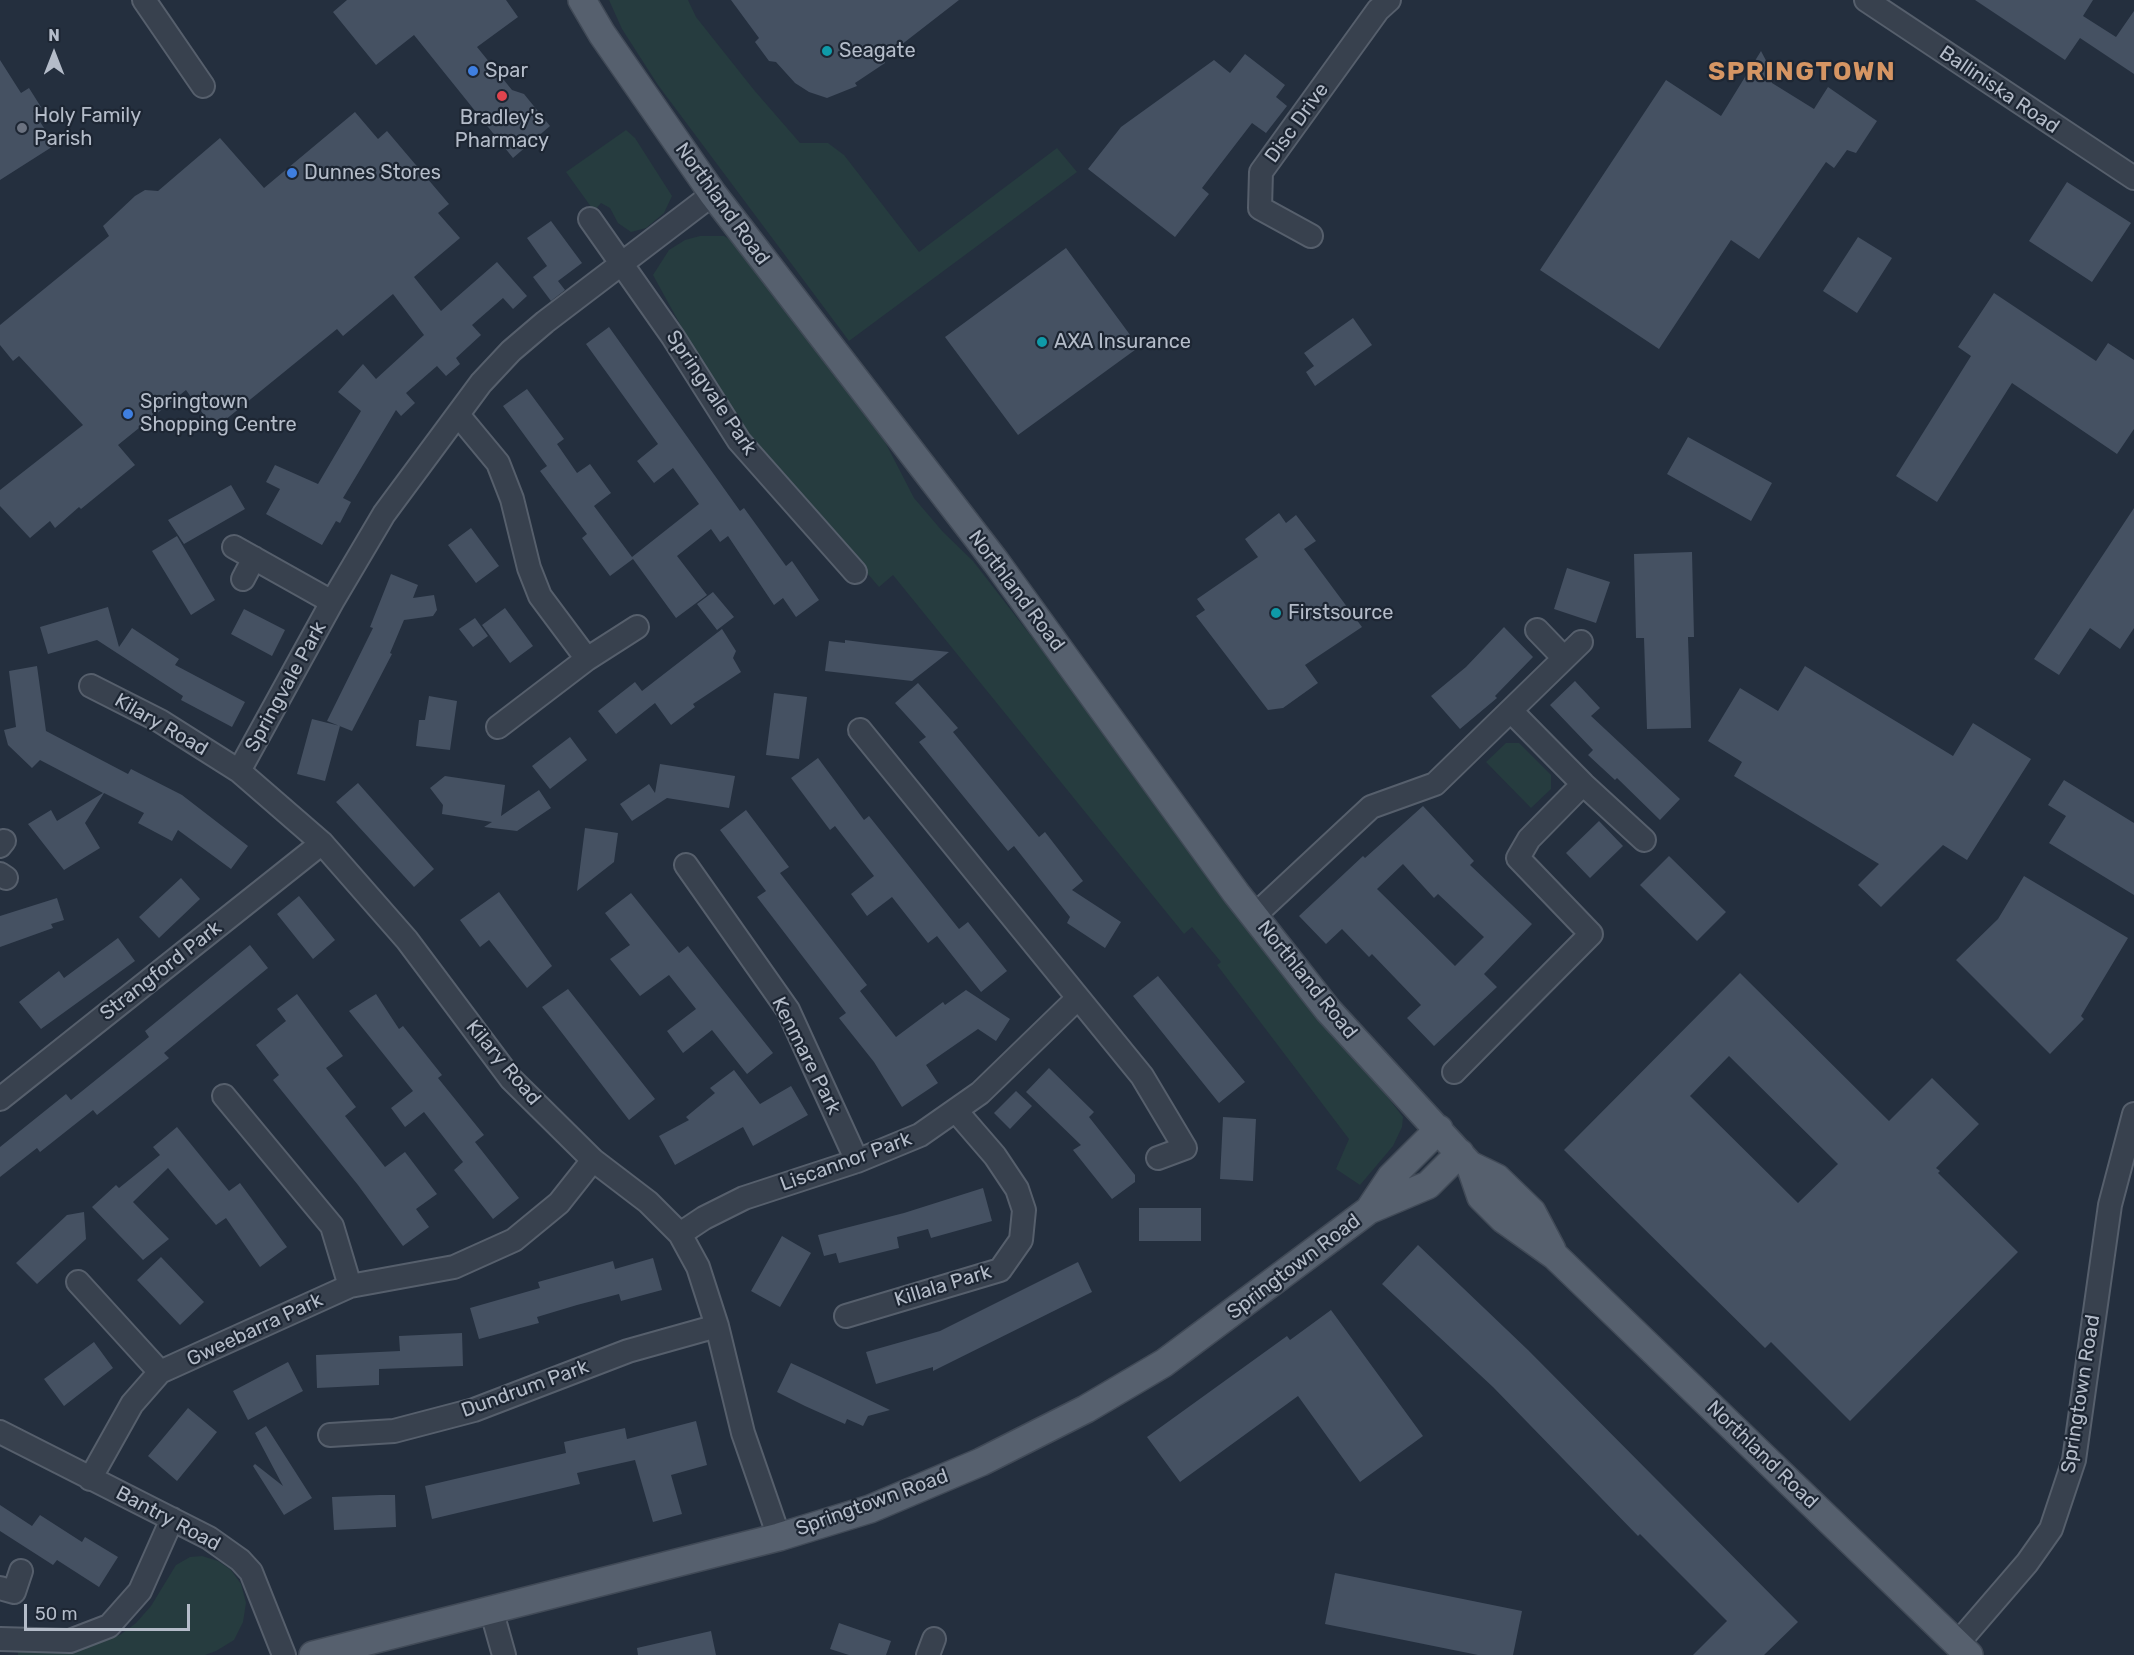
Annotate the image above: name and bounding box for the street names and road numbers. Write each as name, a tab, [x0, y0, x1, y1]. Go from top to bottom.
street label: Balliniska Road	[1934, 41, 2064, 139]
street label: Disc Drive	[1260, 78, 1334, 168]
street label: Northland Road	[670, 138, 774, 270]
street label: Springvale Park	[660, 326, 762, 460]
street label: Northland Road	[963, 526, 1069, 656]
street label: Springvale Park	[240, 618, 332, 756]
street label: Kilary Road	[110, 689, 212, 761]
street label: Strangford Park	[95, 916, 227, 1026]
street label: Northland Road	[1252, 916, 1362, 1044]
street label: Kenmare Park	[766, 993, 846, 1119]
street label: Kilary Road	[460, 1016, 546, 1110]
street label: Liscannor Park	[777, 1127, 915, 1197]
street label: Springtown Road	[1223, 1209, 1365, 1325]
street label: Killala Park	[892, 1260, 994, 1312]
street label: Gweebarra Park	[183, 1288, 327, 1372]
street label: Springtown Road	[2057, 1313, 2105, 1475]
street label: Dundrum Park	[458, 1355, 592, 1423]
street label: Northland Road	[1701, 1396, 1823, 1514]
street label: Springtown Road	[793, 1464, 951, 1542]
street label: Bantry Road	[112, 1481, 224, 1557]

